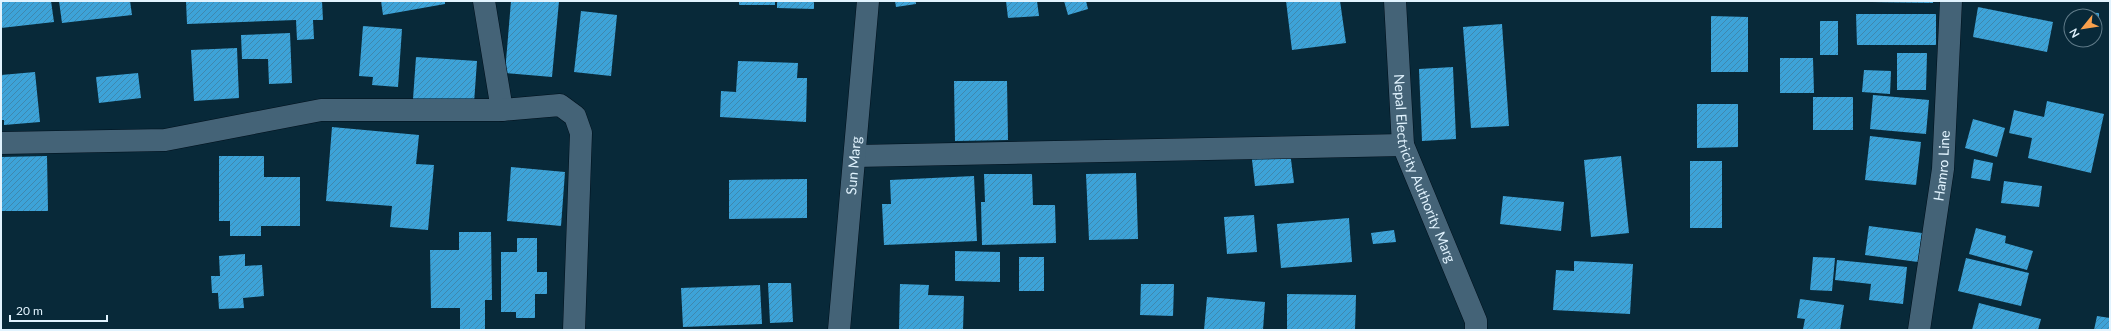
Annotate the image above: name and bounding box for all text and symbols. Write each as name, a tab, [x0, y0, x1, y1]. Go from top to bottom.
north arrow	[2063, 8, 2103, 48]
text: N	[2066, 26, 2082, 40]
street label: Nepal Electricity Authority Marg	[1391, 74, 1460, 265]
street label: Hamro Line	[1929, 130, 1953, 202]
street label: Sun Marg	[842, 136, 864, 196]
scale bar	[10, 297, 107, 323]
text: 20 m	[16, 303, 43, 318]

